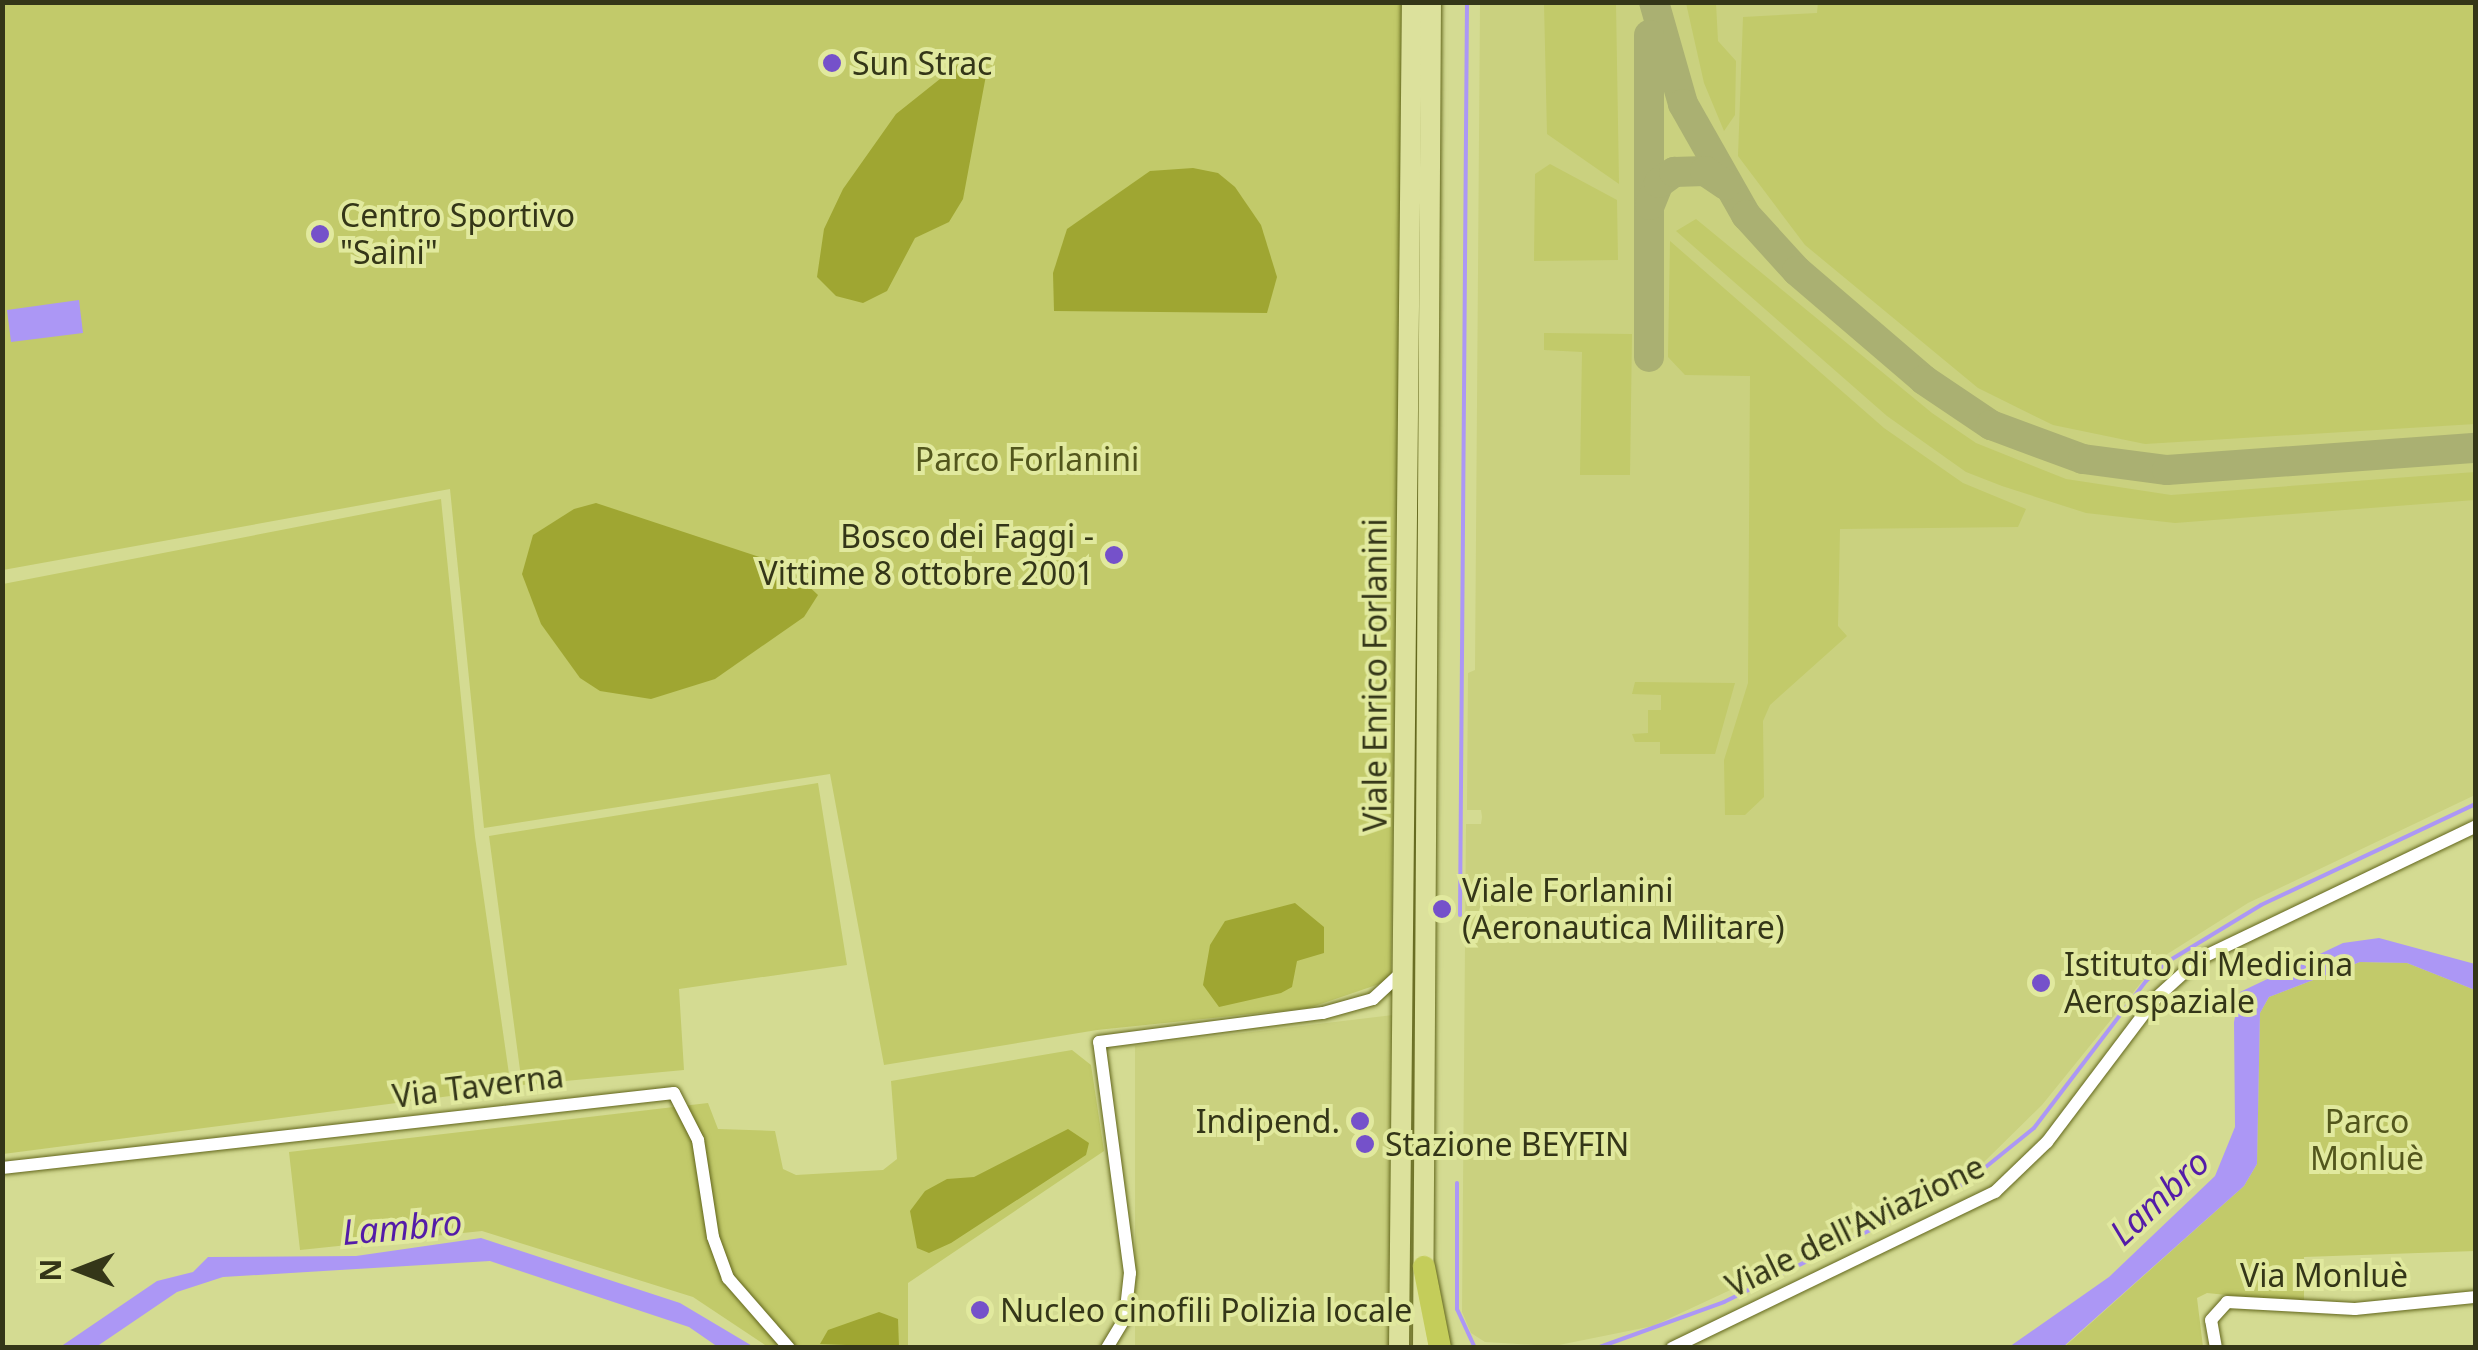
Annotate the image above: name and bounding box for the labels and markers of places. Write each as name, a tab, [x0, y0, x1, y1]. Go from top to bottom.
place label: Sun Strac	[852, 44, 992, 82]
marker: Sun Strac	[821, 52, 843, 74]
place label: Centro Sportivo "Saini"	[340, 197, 575, 272]
marker: Centro Sportivo "Saini"	[309, 223, 331, 245]
place label: Bosco dei Faggi - Vittime 8 ottobre 2001	[759, 518, 1094, 593]
marker: Bosco dei Faggi - Vittime 8 ottobre 2001	[1103, 544, 1125, 566]
place label: Viale Forlanini (Aeronautica Militare)	[1462, 872, 1784, 947]
marker: Viale Forlanini (Aeronautica Militare)	[1431, 898, 1453, 920]
place label: Istituto di Medicina Aerospaziale	[2064, 946, 2353, 1021]
marker: Istituto di Medicina Aerospaziale	[2028, 970, 2054, 996]
place label: Indipend.	[1196, 1102, 1340, 1140]
marker: Indipend.	[1349, 1110, 1371, 1132]
place label: Stazione BEYFIN	[1385, 1125, 1629, 1163]
marker: Stazione BEYFIN	[1354, 1133, 1376, 1155]
place label: Nucleo cinofili Polizia locale	[1000, 1291, 1412, 1329]
marker: Nucleo cinofili Polizia locale	[969, 1299, 991, 1321]

